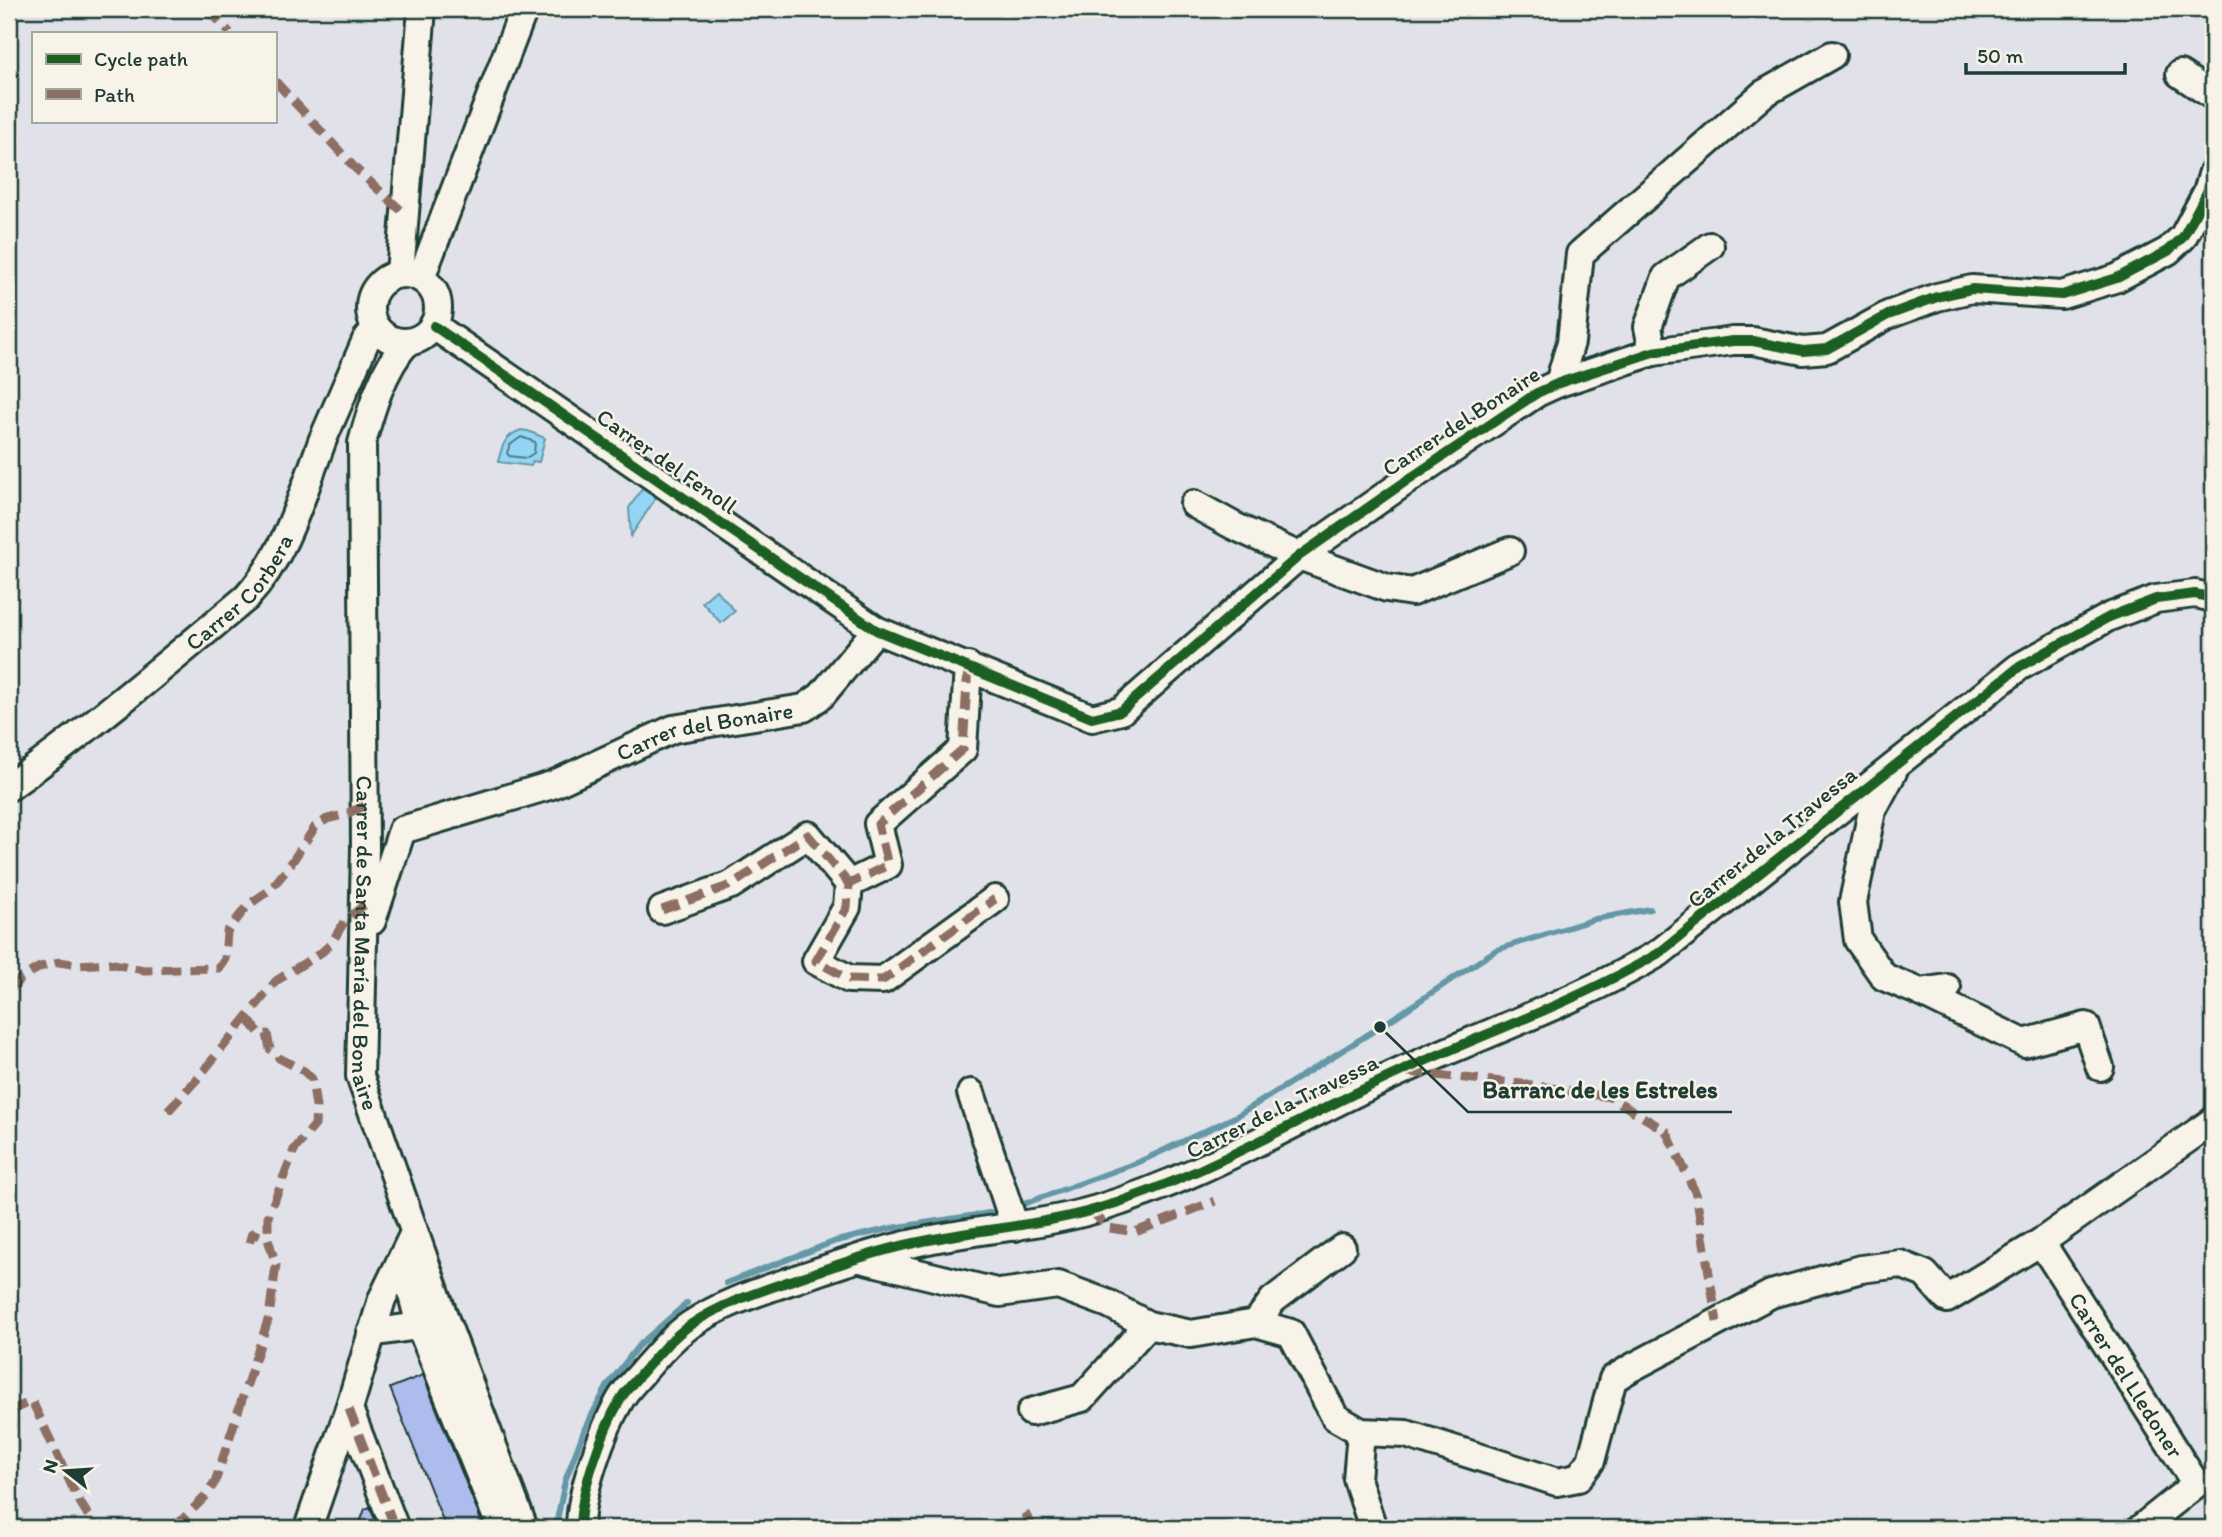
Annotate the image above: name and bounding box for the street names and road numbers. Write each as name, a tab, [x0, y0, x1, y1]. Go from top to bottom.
street label: Carrer del Bonaire	[1377, 360, 1545, 482]
street label: Carrer del Fenoll	[591, 402, 743, 520]
street label: Carrer Corbera	[180, 530, 299, 657]
street label: Carrer del Bonaire	[612, 696, 795, 767]
street label: Carrer de la Travessa	[1682, 760, 1862, 914]
street label: Carrer de Santa María del Bonaire	[346, 775, 385, 1114]
street label: Carrer de la Travessa	[1181, 1047, 1383, 1165]
street label: Carrer del Lledoner	[2063, 1287, 2190, 1463]

